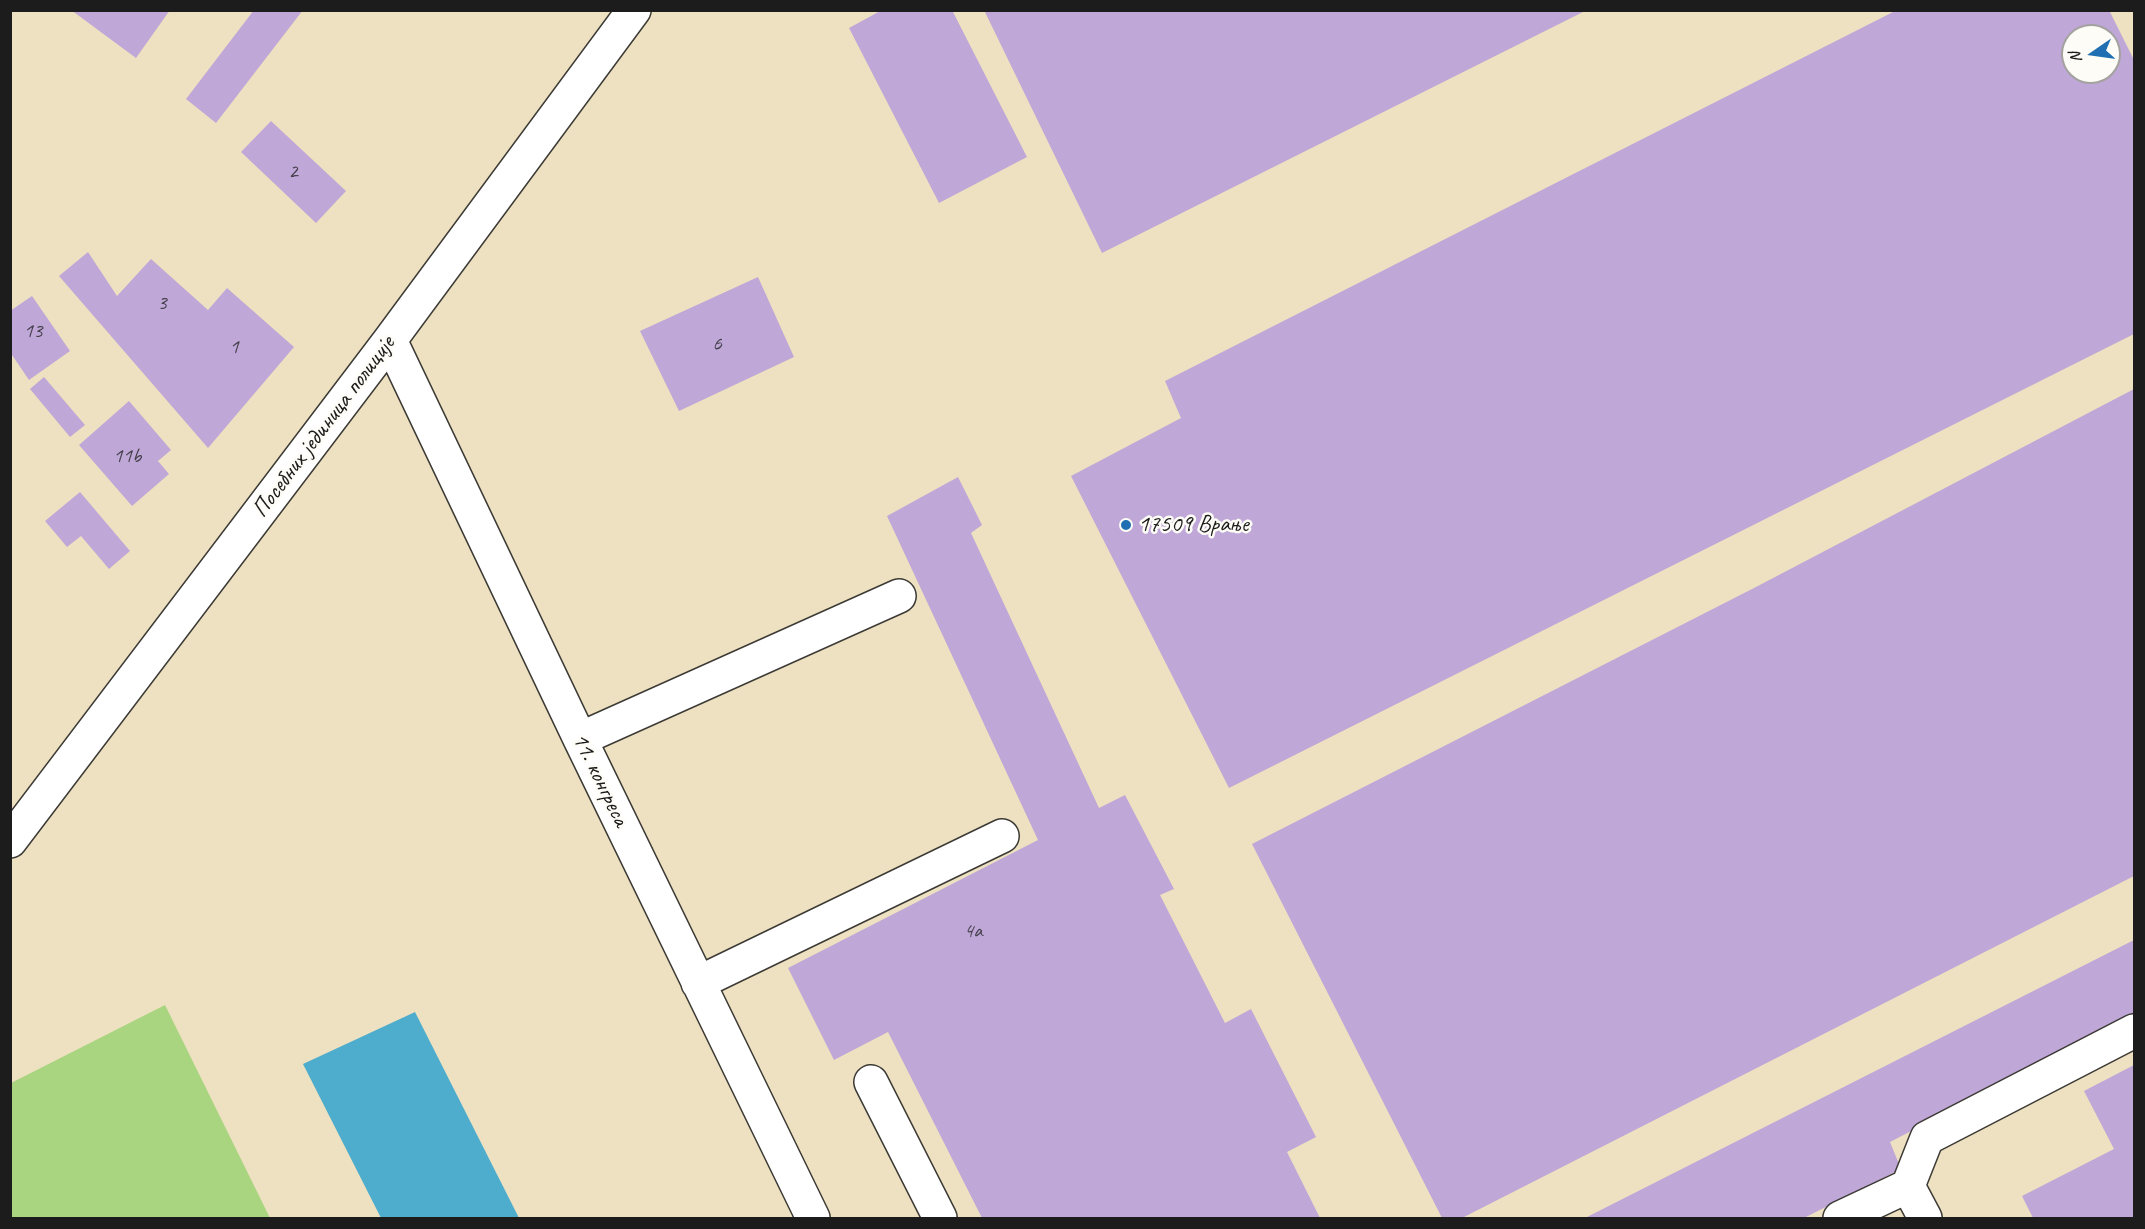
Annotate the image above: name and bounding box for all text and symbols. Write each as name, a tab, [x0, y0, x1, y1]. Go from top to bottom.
north arrow	[2061, 24, 2121, 84]
text: N	[2065, 51, 2086, 65]
house number: 2	[288, 159, 298, 185]
house number: 3	[157, 290, 167, 316]
house number: 13	[24, 318, 42, 344]
street label: Посебних јединица полиције	[246, 331, 402, 523]
house number: 6	[712, 331, 722, 357]
house number: 1	[229, 334, 239, 360]
house number: 11b	[113, 443, 141, 469]
place label: 17509 Врање	[1138, 511, 1249, 539]
marker: 17509 Врање	[1119, 518, 1133, 532]
street label: 11. конгреса	[565, 729, 635, 831]
house number: 4a	[964, 918, 982, 944]

